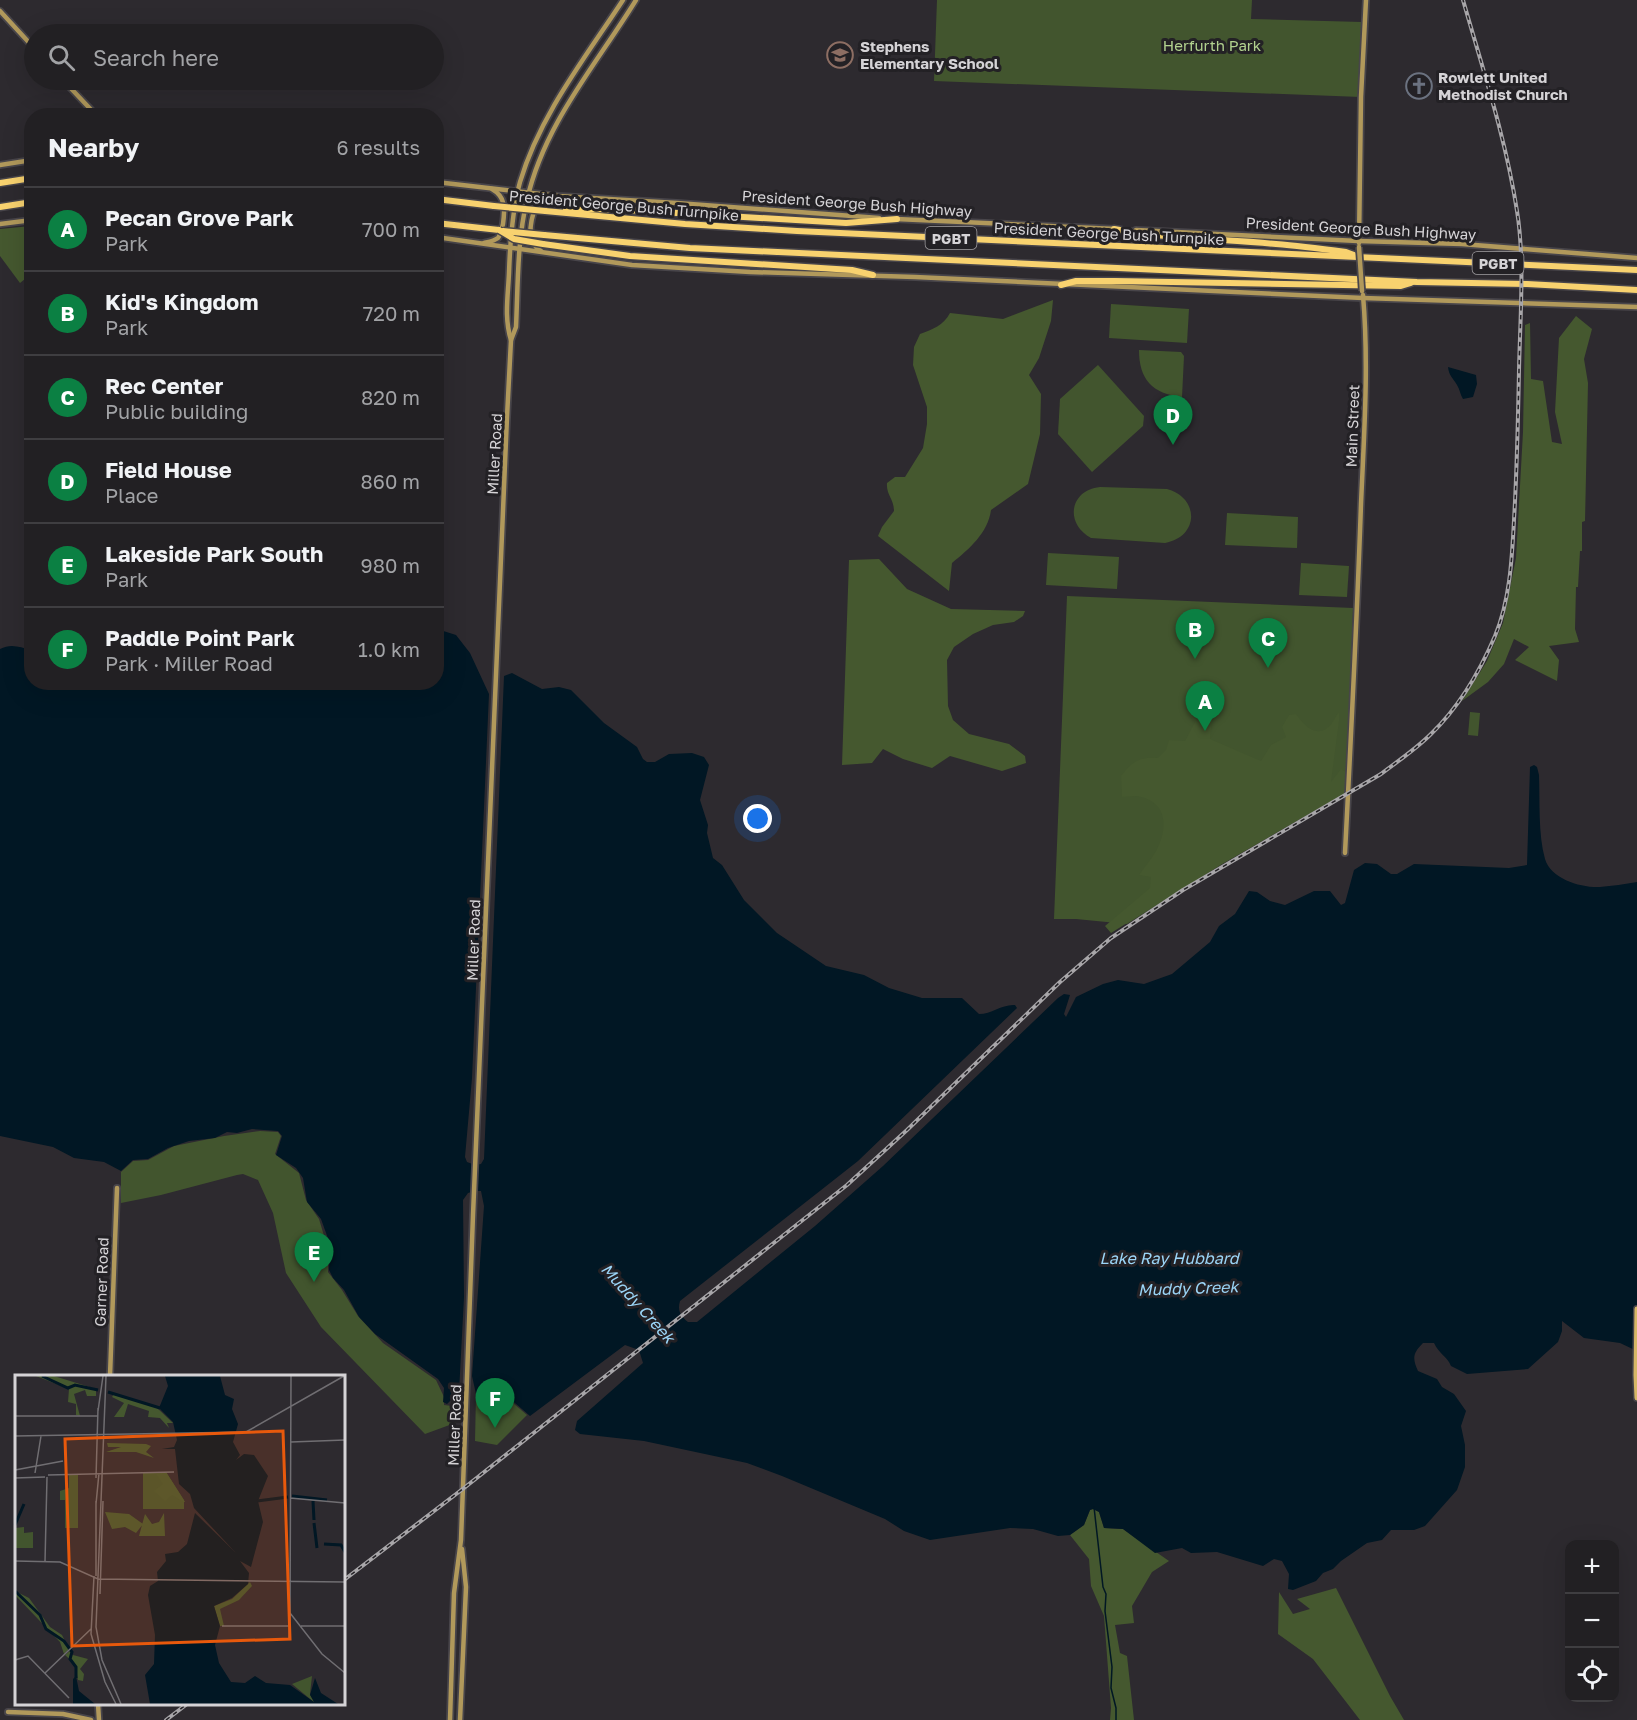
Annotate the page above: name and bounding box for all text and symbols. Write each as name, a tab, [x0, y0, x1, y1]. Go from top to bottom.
search box	[24, 24, 444, 90]
park label: Herfurth Park	[1163, 36, 1262, 54]
place label: Stephens Elementary School	[860, 37, 999, 72]
school or university icon: Stephens Elementary School	[825, 40, 855, 70]
icon: search	[45, 41, 78, 74]
text: Search here	[93, 44, 219, 71]
place label: Rowlett United Methodist Church	[1438, 68, 1568, 103]
church icon: Rowlett United Methodist Church	[1404, 71, 1434, 101]
text: Nearby	[48, 132, 139, 163]
text: 6 results	[336, 135, 420, 159]
street label: President George Bush Turnpike	[508, 186, 740, 224]
street label: President George Bush Highway	[741, 186, 973, 220]
text: Pecan Grove Park	[105, 204, 294, 231]
street label: President George Bush Highway	[1245, 213, 1477, 243]
text: A	[60, 217, 75, 241]
text: 700 m	[362, 217, 420, 241]
street label: President George Bush Turnpike	[993, 218, 1225, 248]
road number: PGBT	[926, 227, 976, 249]
text: Park	[105, 231, 148, 255]
road number: PGBT	[1472, 252, 1524, 274]
text: Kid's Kingdom	[105, 288, 258, 315]
text: B	[60, 301, 75, 325]
text: 720 m	[363, 301, 420, 325]
text: Park	[105, 315, 148, 339]
text: Rec Center	[105, 372, 223, 399]
street label: Main Street	[1342, 384, 1362, 468]
text: C	[60, 385, 75, 409]
text: 820 m	[361, 385, 420, 409]
pin: D	[1154, 396, 1192, 445]
text: Public building	[105, 399, 248, 423]
street label: Miller Road	[483, 413, 505, 495]
text: Field House	[105, 456, 232, 483]
text: D	[60, 469, 75, 493]
text: 860 m	[361, 469, 420, 493]
text: Place	[105, 483, 158, 507]
text: Lakeside Park South	[105, 540, 323, 567]
text: E	[61, 553, 74, 577]
text: 980 m	[361, 553, 420, 577]
text: Park	[105, 567, 148, 591]
pin: B	[1176, 610, 1214, 659]
pin: C	[1248, 618, 1288, 668]
text: Paddle Point Park	[105, 624, 295, 651]
text: F	[62, 637, 73, 661]
text: 1.0 km	[358, 637, 420, 661]
text: Park · Miller Road	[105, 651, 273, 675]
pin: A	[1186, 682, 1224, 731]
your location	[743, 804, 772, 833]
street label: Miller Road	[463, 899, 483, 981]
pin: E	[294, 1232, 334, 1282]
street label: Garner Road	[90, 1237, 112, 1327]
water label: Lake Ray Hubbard	[1099, 1248, 1241, 1268]
water label: Muddy Creek	[597, 1259, 680, 1349]
water label: Muddy Creek	[1137, 1276, 1241, 1300]
inset map	[15, 1375, 345, 1705]
pin: F	[476, 1378, 514, 1428]
street label: Miller Road	[444, 1384, 464, 1466]
map controls	[1565, 1540, 1619, 1702]
button: +	[1565, 1540, 1619, 1594]
button: −	[1565, 1594, 1619, 1648]
button: locate	[1565, 1648, 1619, 1702]

